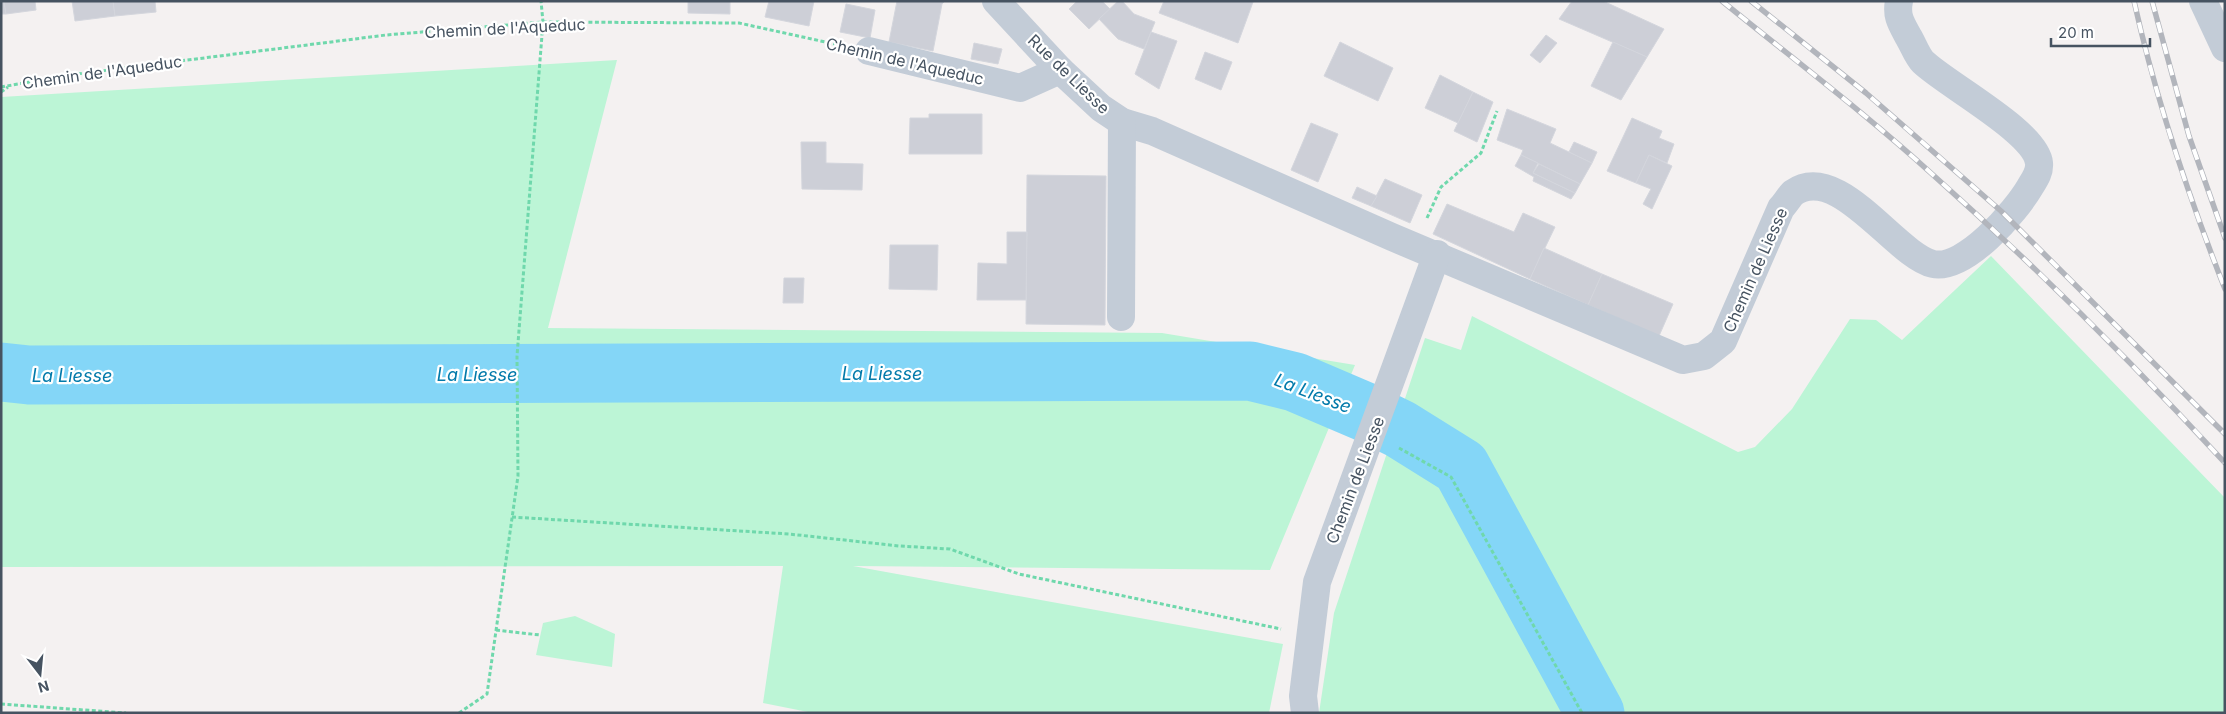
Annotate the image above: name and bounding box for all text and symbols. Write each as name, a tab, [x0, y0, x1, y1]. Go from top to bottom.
street label: Chemin de l'Aqueduc	[424, 14, 586, 42]
scale bar	[2051, 15, 2150, 47]
text: 20 m	[2058, 23, 2094, 42]
street label: Rue de Liesse	[1024, 30, 1114, 118]
street label: Chemin de l'Aqueduc	[824, 33, 986, 89]
street label: Chemin de l'Aqueduc	[21, 51, 183, 93]
street label: Chemin de Liesse	[1719, 205, 1791, 335]
water label: La Liesse	[842, 363, 922, 384]
water label: La Liesse	[437, 364, 517, 385]
water label: La Liesse	[32, 365, 112, 386]
water label: La Liesse	[1272, 369, 1354, 417]
street label: Chemin de Liesse	[1322, 414, 1388, 546]
north arrow	[15, 649, 65, 699]
text: N	[36, 677, 51, 697]

